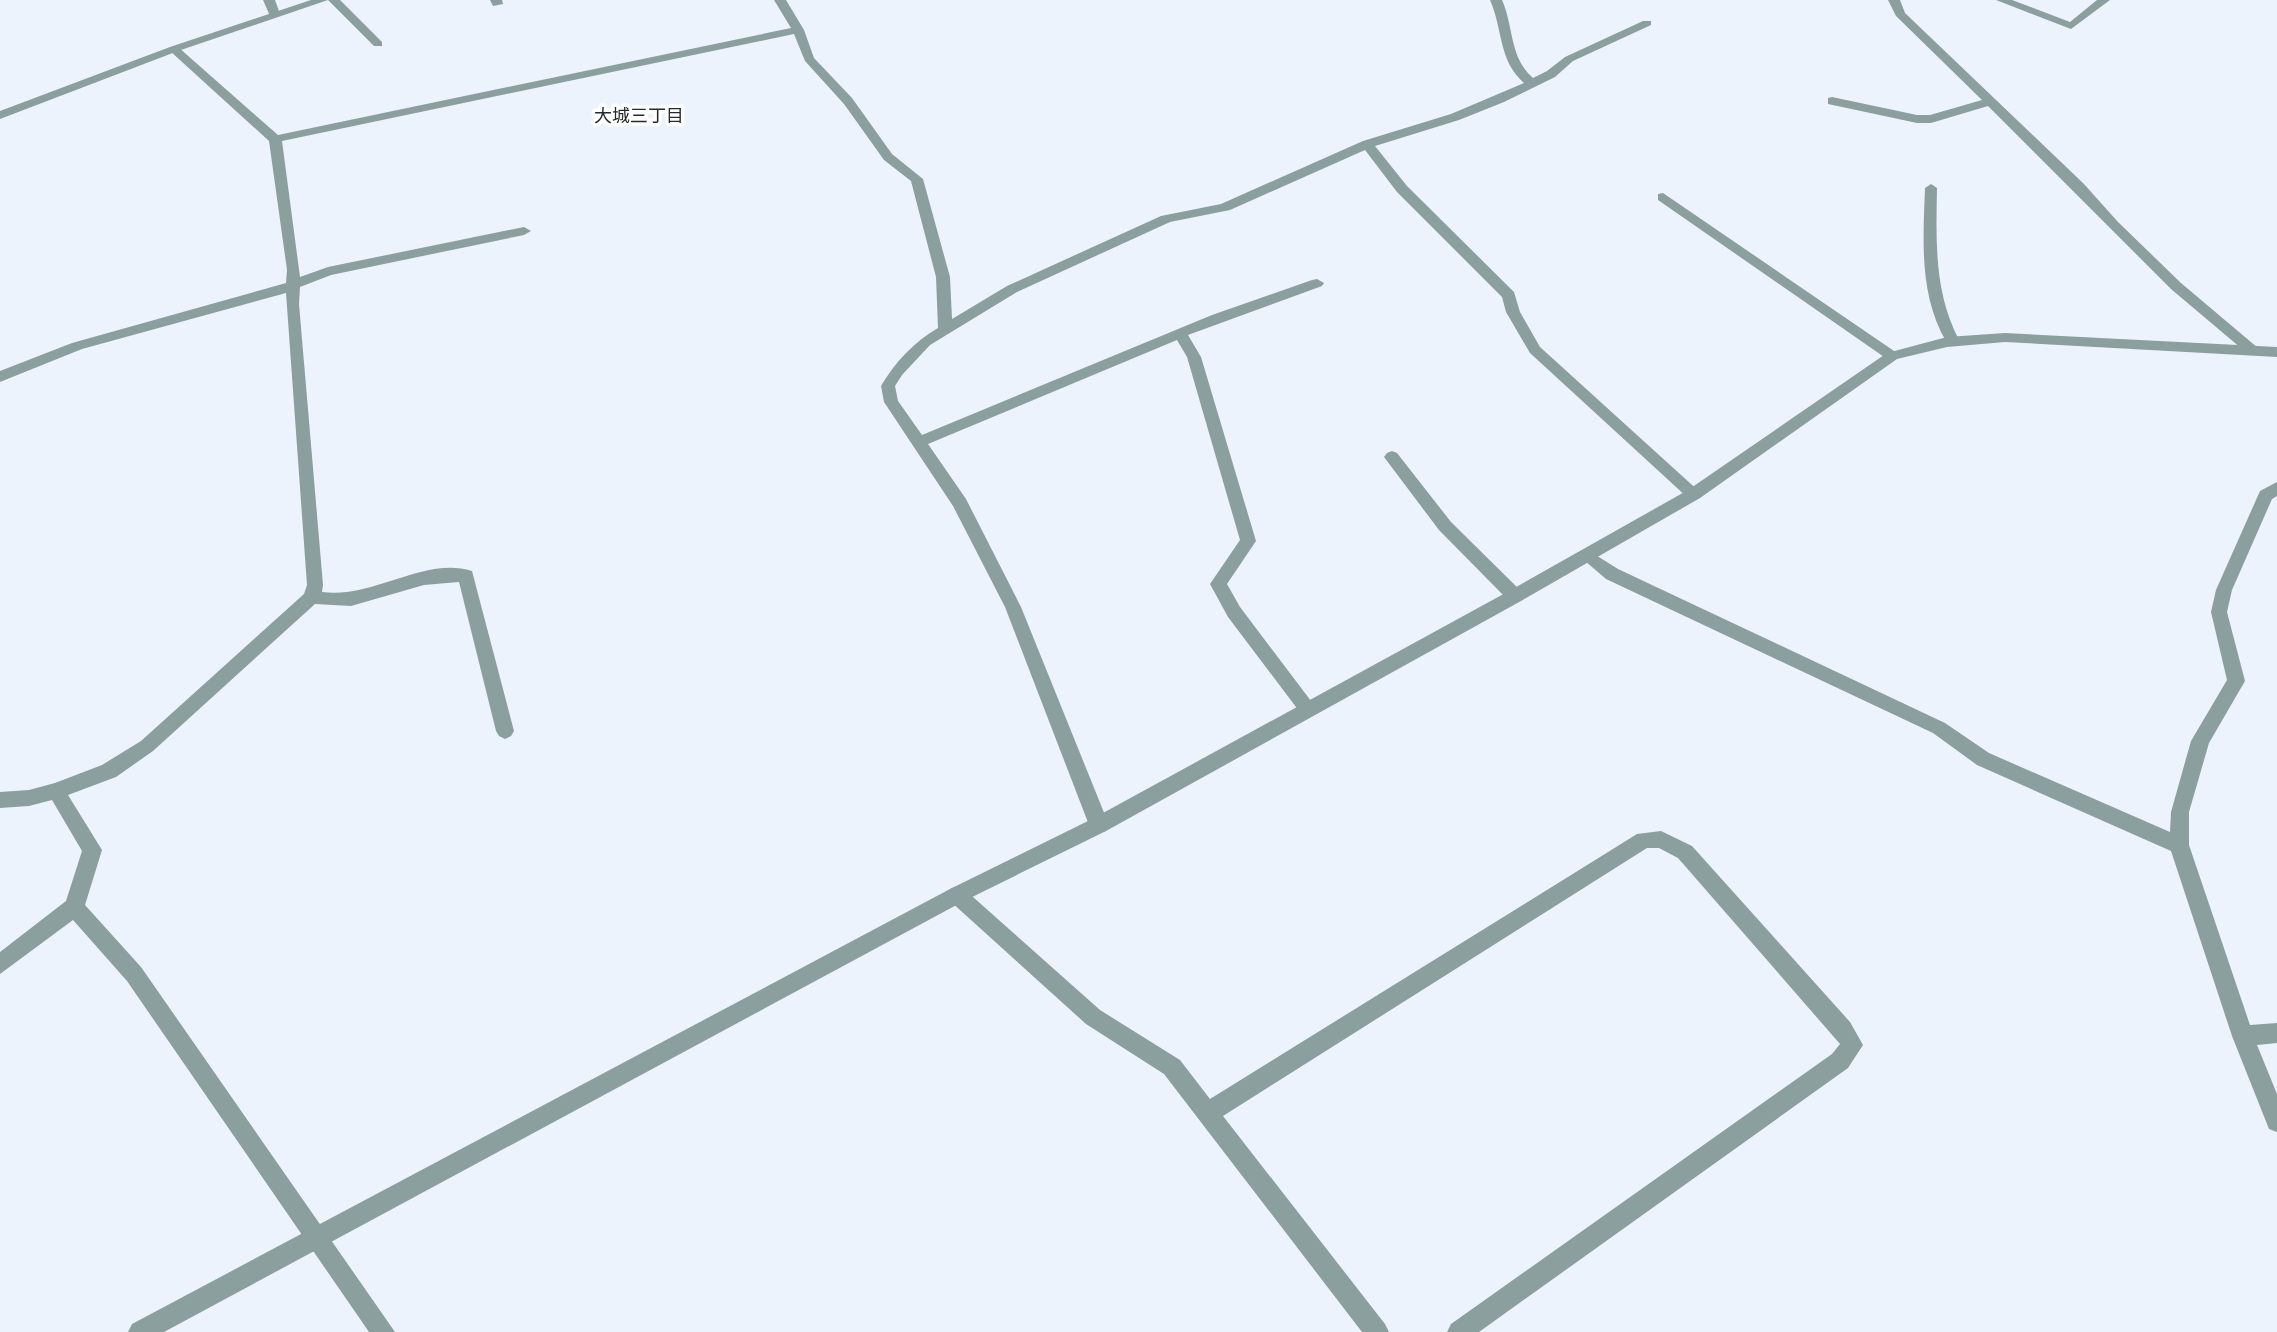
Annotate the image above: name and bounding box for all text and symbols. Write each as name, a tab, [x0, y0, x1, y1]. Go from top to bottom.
district label: 大城三丁目	[594, 104, 684, 126]

